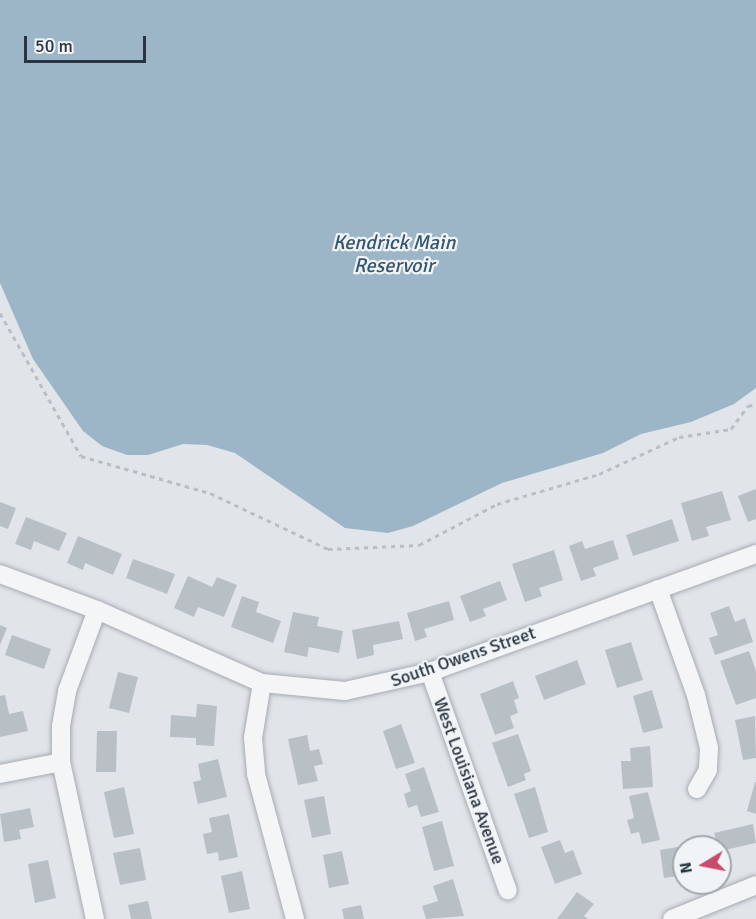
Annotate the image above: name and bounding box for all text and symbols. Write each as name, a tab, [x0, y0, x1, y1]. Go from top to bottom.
scale bar	[27, 24, 148, 62]
text: 50 m	[35, 35, 73, 57]
water label: Kendrick Main Reservoir	[333, 231, 455, 278]
street label: South Owens Street	[388, 622, 538, 692]
street label: West Louisiana Avenue	[429, 695, 509, 867]
north arrow	[672, 835, 732, 895]
text: N	[675, 861, 697, 875]

